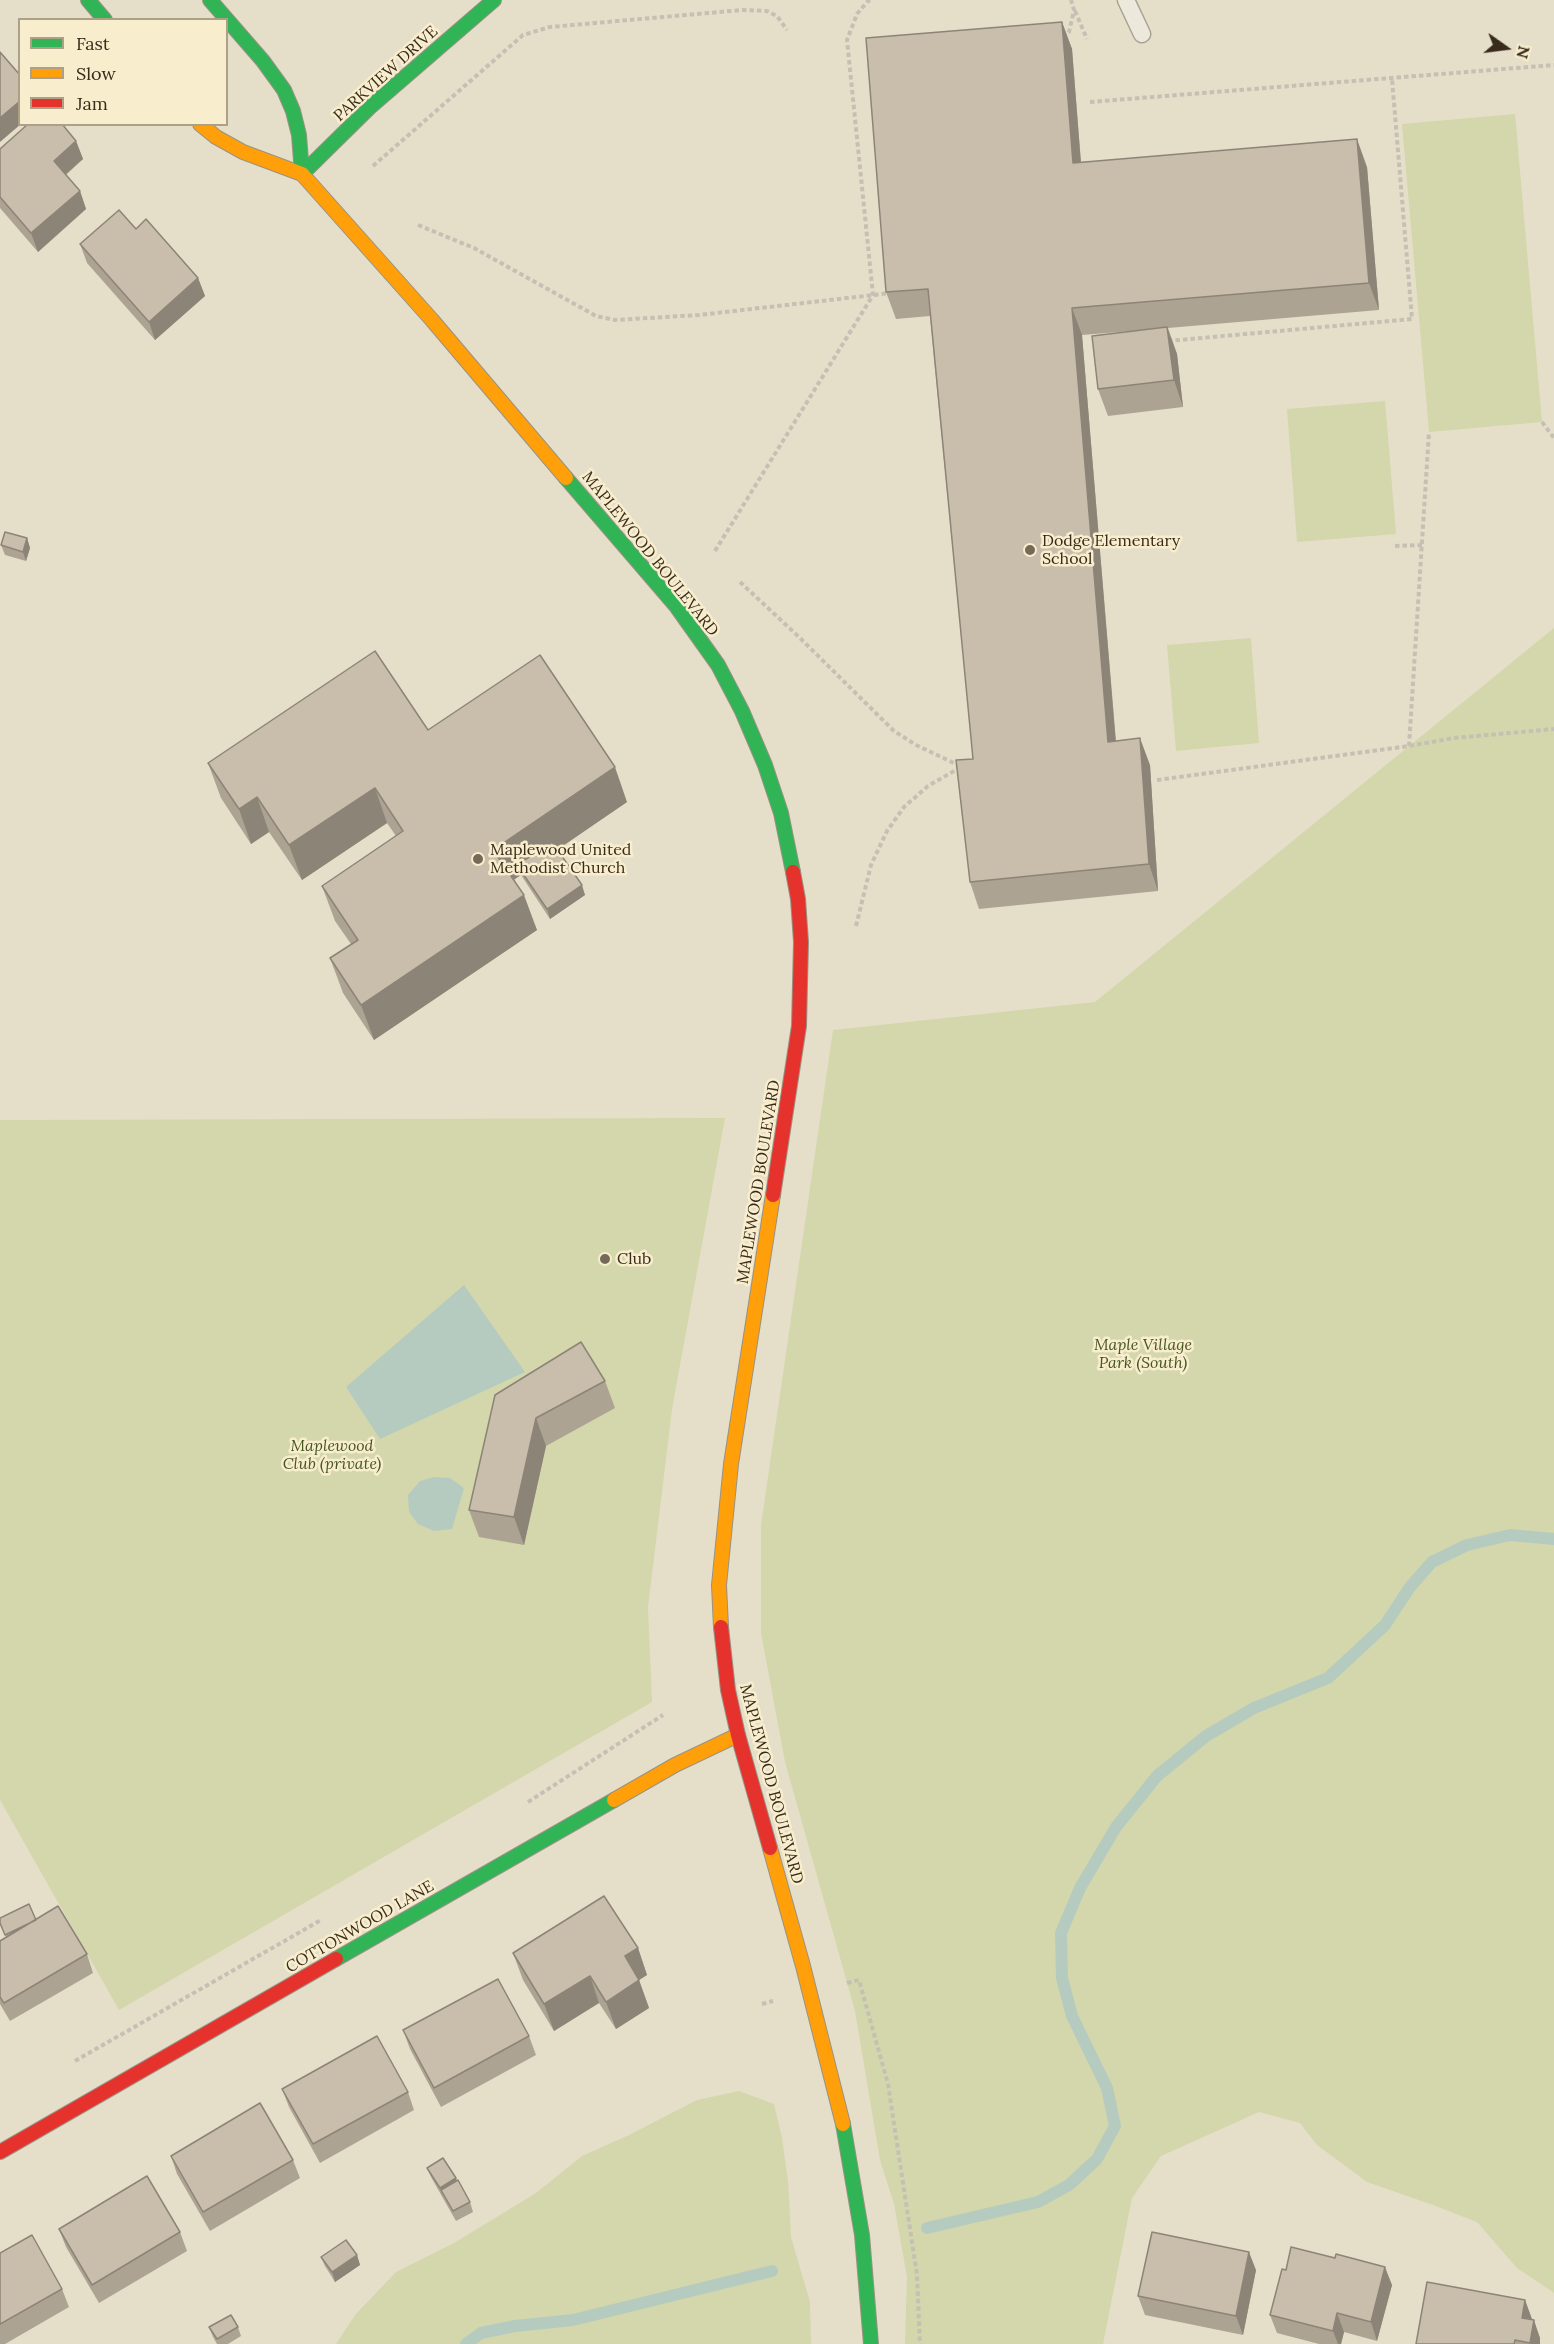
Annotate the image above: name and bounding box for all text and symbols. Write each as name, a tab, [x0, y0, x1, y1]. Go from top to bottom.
legend	[18, 18, 228, 126]
north arrow	[1476, 18, 1536, 78]
street label: PARKVIEW DRIVE	[330, 22, 442, 126]
text: Fast	[76, 32, 110, 55]
text: N	[1512, 44, 1535, 61]
text: Slow	[76, 62, 116, 85]
text: Jam	[76, 92, 108, 115]
street label: MAPLEWOOD BOULEVARD	[578, 468, 722, 640]
place label: Dodge Elementary School	[1042, 531, 1180, 569]
marker: Dodge Elementary School	[1023, 543, 1037, 557]
place label: Maplewood United Methodist Church	[490, 840, 631, 878]
marker: Maplewood United Methodist Church	[471, 852, 485, 866]
street label: MAPLEWOOD BOULEVARD	[733, 1079, 785, 1285]
place label: Club	[617, 1249, 651, 1269]
marker: Club	[598, 1252, 612, 1266]
park label: Maple Village Park (South)	[1094, 1335, 1192, 1373]
park label: Maplewood Club (private)	[283, 1436, 381, 1474]
street label: MAPLEWOOD BOULEVARD	[735, 1682, 807, 1886]
street label: COTTONWOOD LANE	[283, 1877, 437, 1977]

